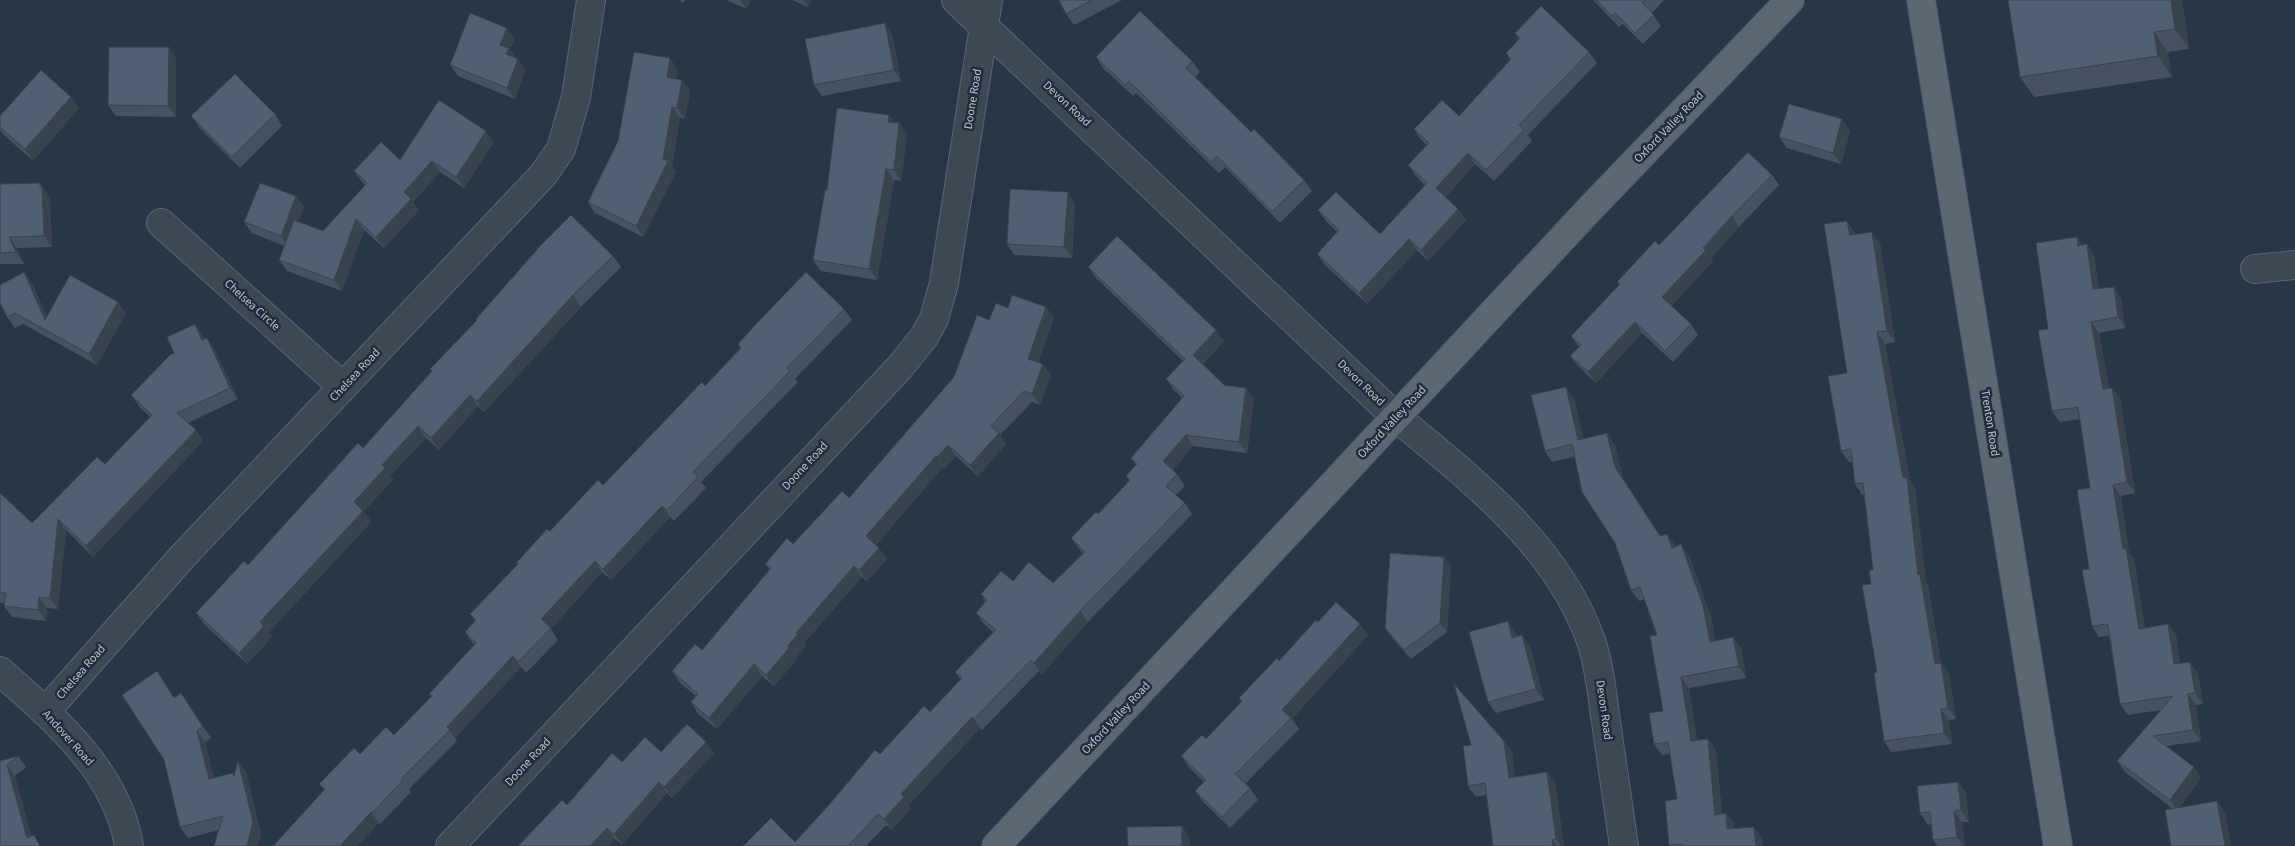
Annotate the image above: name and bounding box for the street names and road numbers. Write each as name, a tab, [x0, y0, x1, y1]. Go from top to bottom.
street label: Doone Road	[960, 68, 986, 130]
street label: Devon Road	[1039, 77, 1095, 131]
street label: Oxford Valley Road	[1630, 87, 1708, 167]
street label: Chelsea Circle	[220, 275, 284, 335]
street label: Chelsea Road	[326, 345, 384, 405]
street label: Devon Road	[1333, 356, 1389, 410]
street label: Oxford Valley Road	[1354, 382, 1430, 462]
street label: Trenton Road	[1976, 388, 2004, 458]
street label: Doone Road	[778, 438, 832, 494]
street label: Chelsea Road	[52, 641, 110, 703]
street label: Oxford Valley Road	[1078, 678, 1154, 758]
street label: Devon Road	[1591, 679, 1617, 741]
street label: Andover Road	[38, 706, 98, 770]
street label: Doone Road	[501, 734, 555, 790]

